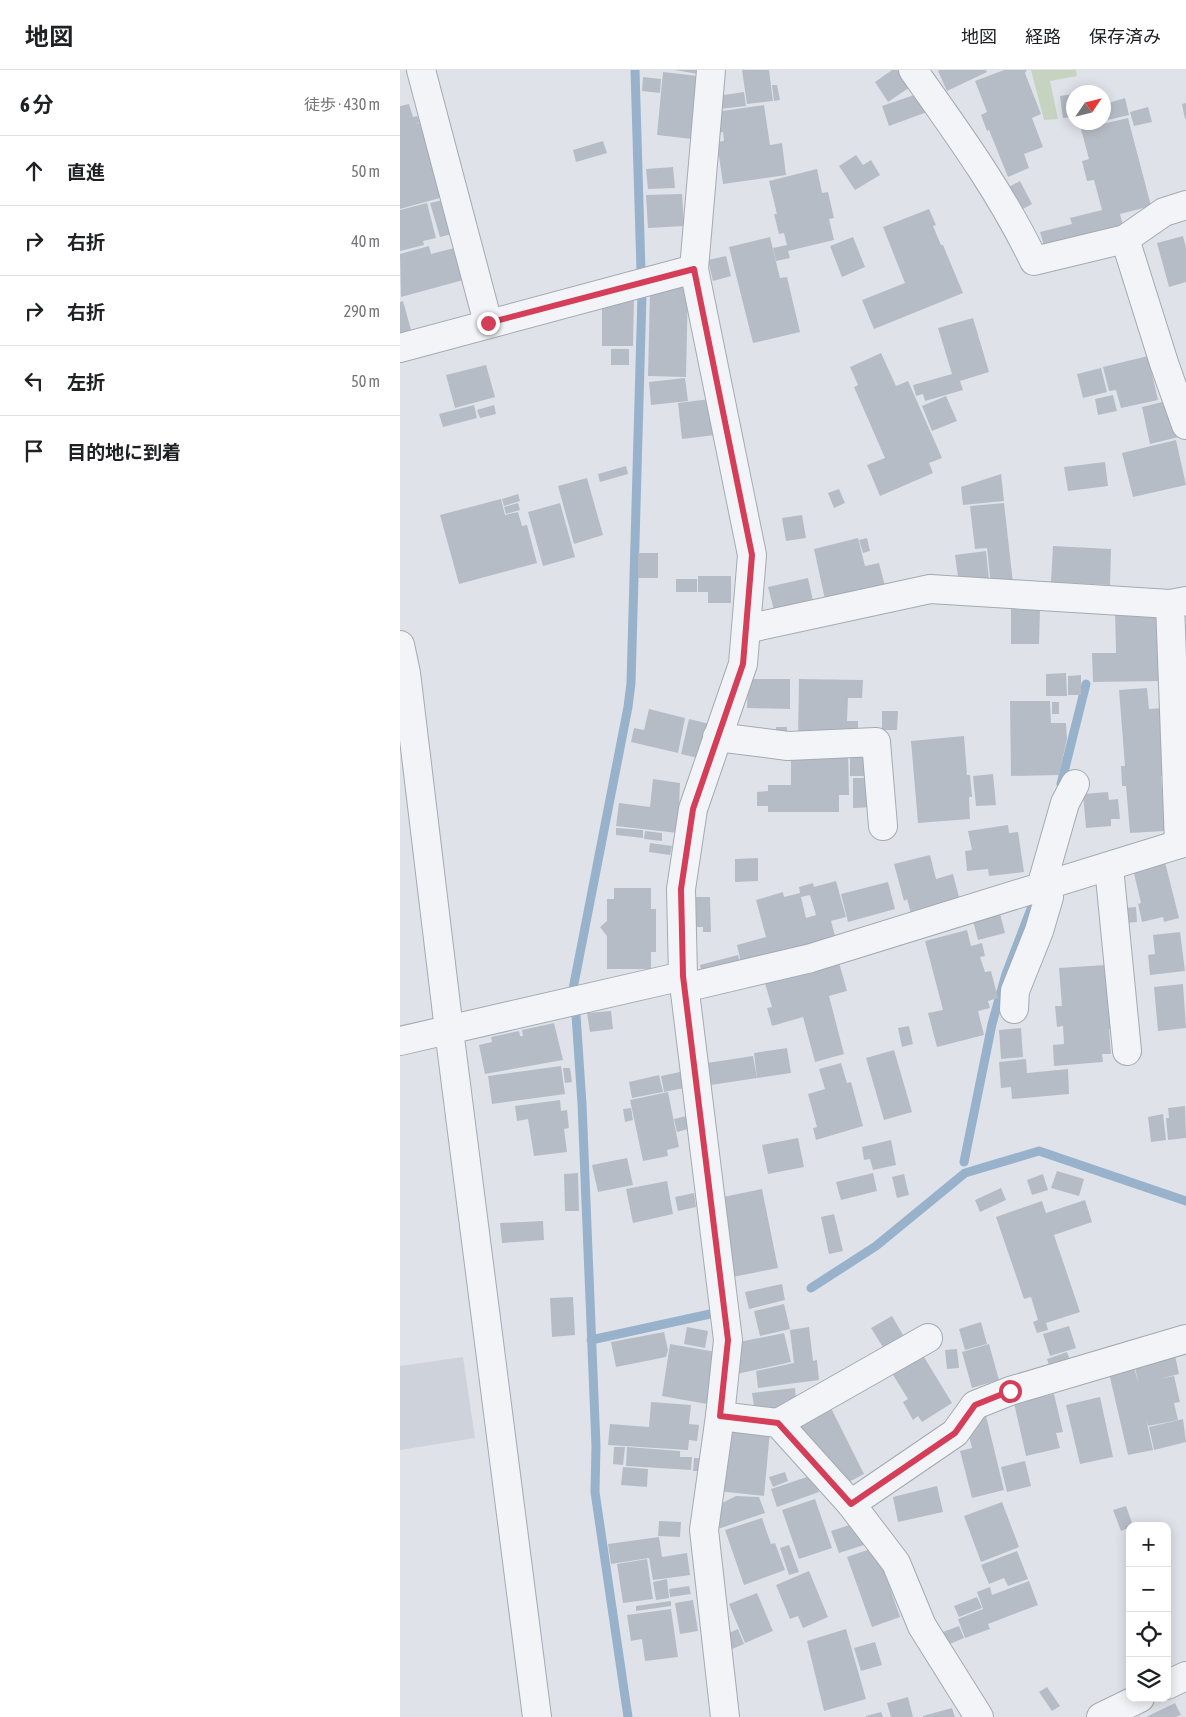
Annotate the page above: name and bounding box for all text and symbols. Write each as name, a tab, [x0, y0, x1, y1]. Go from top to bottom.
text: 地図	[25, 23, 73, 50]
text: 地図	[961, 26, 997, 47]
text: 経路	[1025, 26, 1061, 47]
text: 保存済み	[1089, 26, 1161, 47]
north arrow	[1066, 85, 1111, 130]
text: 6 分	[20, 92, 54, 116]
text: 徒歩 · 430 m	[304, 95, 380, 113]
icon: ahead	[20, 157, 48, 185]
text: 直進	[67, 161, 105, 183]
text: 50 m	[351, 162, 380, 180]
icon: right	[20, 227, 48, 255]
text: 右折	[67, 231, 105, 253]
text: 40 m	[351, 232, 380, 250]
icon: right	[20, 297, 48, 325]
text: 右折	[67, 301, 105, 323]
text: 290 m	[344, 302, 380, 320]
route end	[477, 312, 500, 335]
icon: left	[20, 367, 48, 395]
text: 左折	[67, 371, 105, 393]
text: 50 m	[351, 372, 380, 390]
icon: arrive	[20, 437, 48, 465]
text: 目的地に到着	[67, 441, 181, 463]
route start	[999, 1380, 1022, 1403]
map controls	[1126, 1522, 1171, 1702]
button: +	[1126, 1522, 1171, 1567]
button: −	[1126, 1567, 1171, 1612]
button: locate	[1126, 1612, 1171, 1657]
button: layers	[1126, 1657, 1171, 1702]

